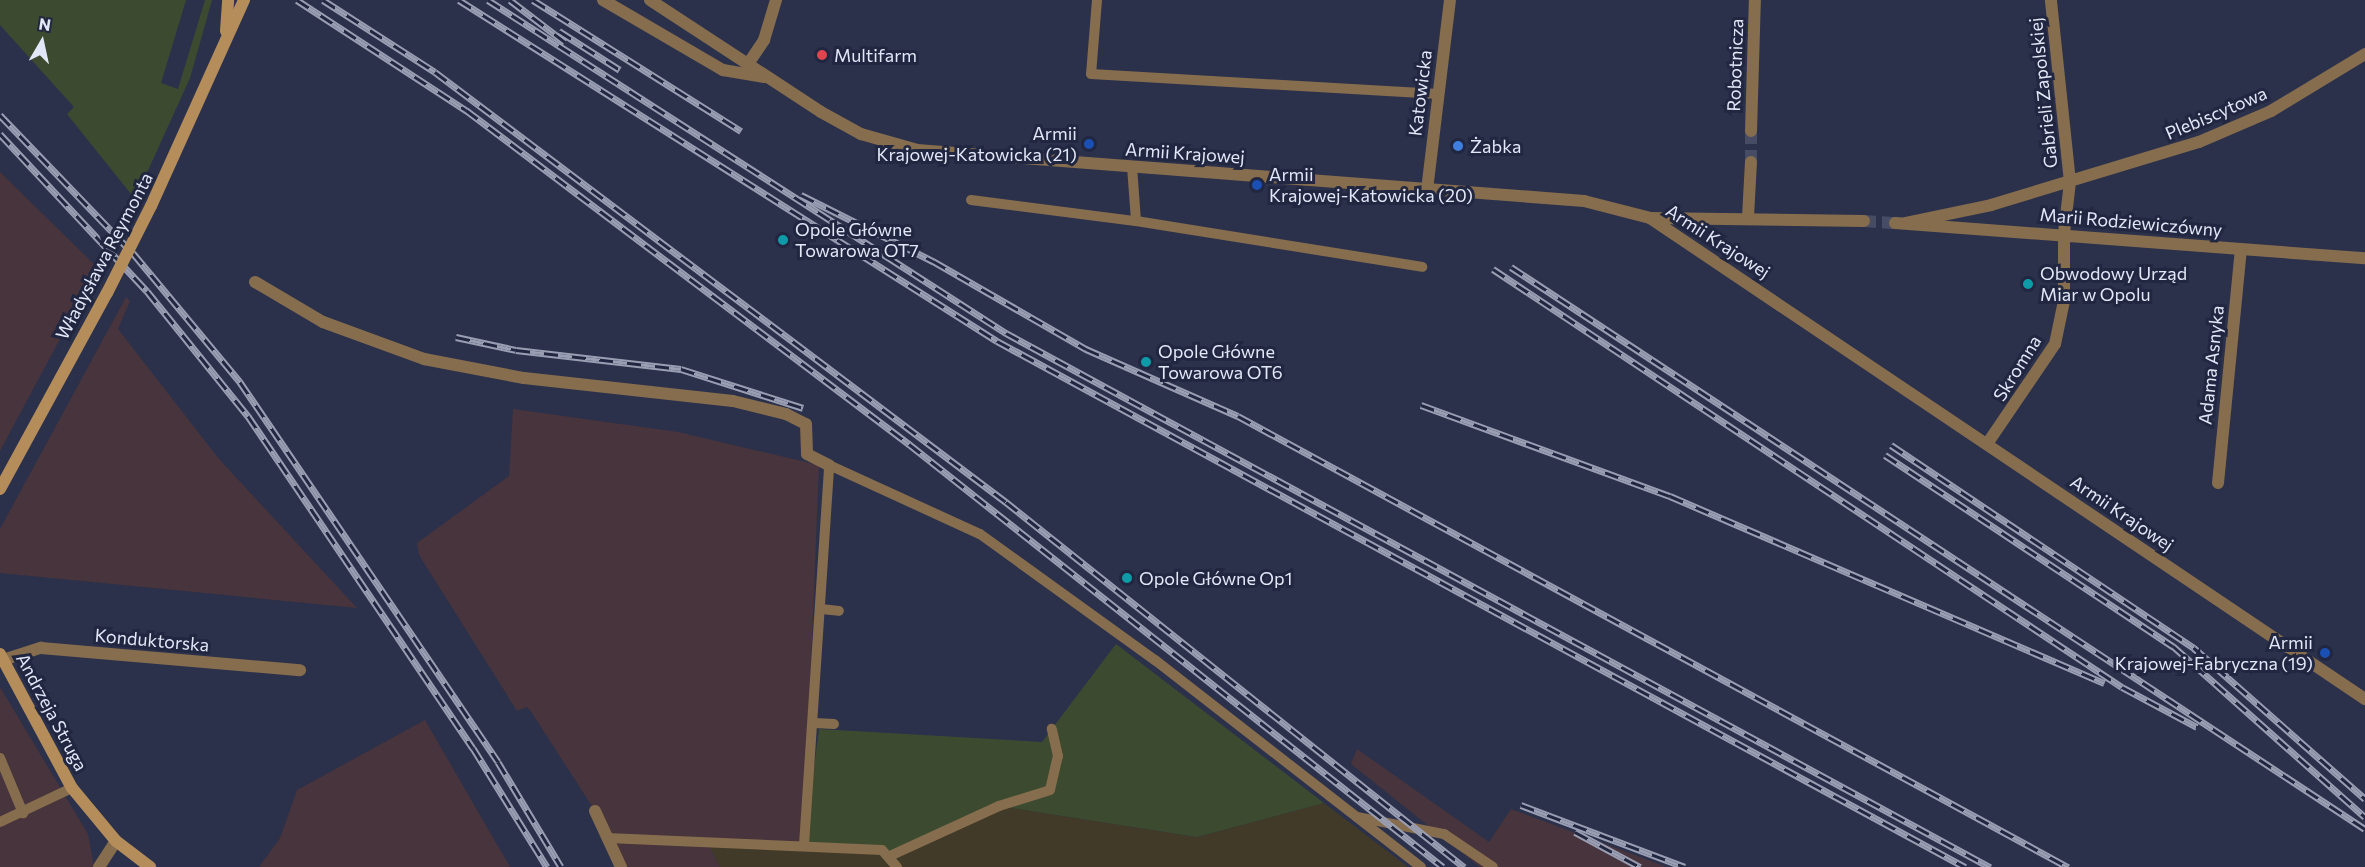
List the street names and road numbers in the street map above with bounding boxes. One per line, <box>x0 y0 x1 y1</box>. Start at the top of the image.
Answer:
street label: Gabrieli Zapolskiej <box>2024 17 2062 169</box>
street label: Robotnicza <box>1723 18 1747 112</box>
street label: Katowicka <box>1404 49 1436 137</box>
street label: Plebiscytowa <box>2162 82 2270 144</box>
street label: Armii Krajowej <box>1125 138 1245 168</box>
street label: Władysława Reymonta <box>51 169 157 343</box>
street label: Armii Krajowej <box>1662 199 1774 283</box>
street label: Marii Rodziewiczówny <box>2039 203 2223 241</box>
street label: Adama Asnyka <box>2194 304 2228 426</box>
street label: Skromna <box>1988 331 2046 405</box>
street label: Armii Krajowej <box>2066 471 2178 555</box>
street label: Konduktorska <box>94 624 210 656</box>
street label: Andrzeja Struga <box>12 649 92 775</box>

